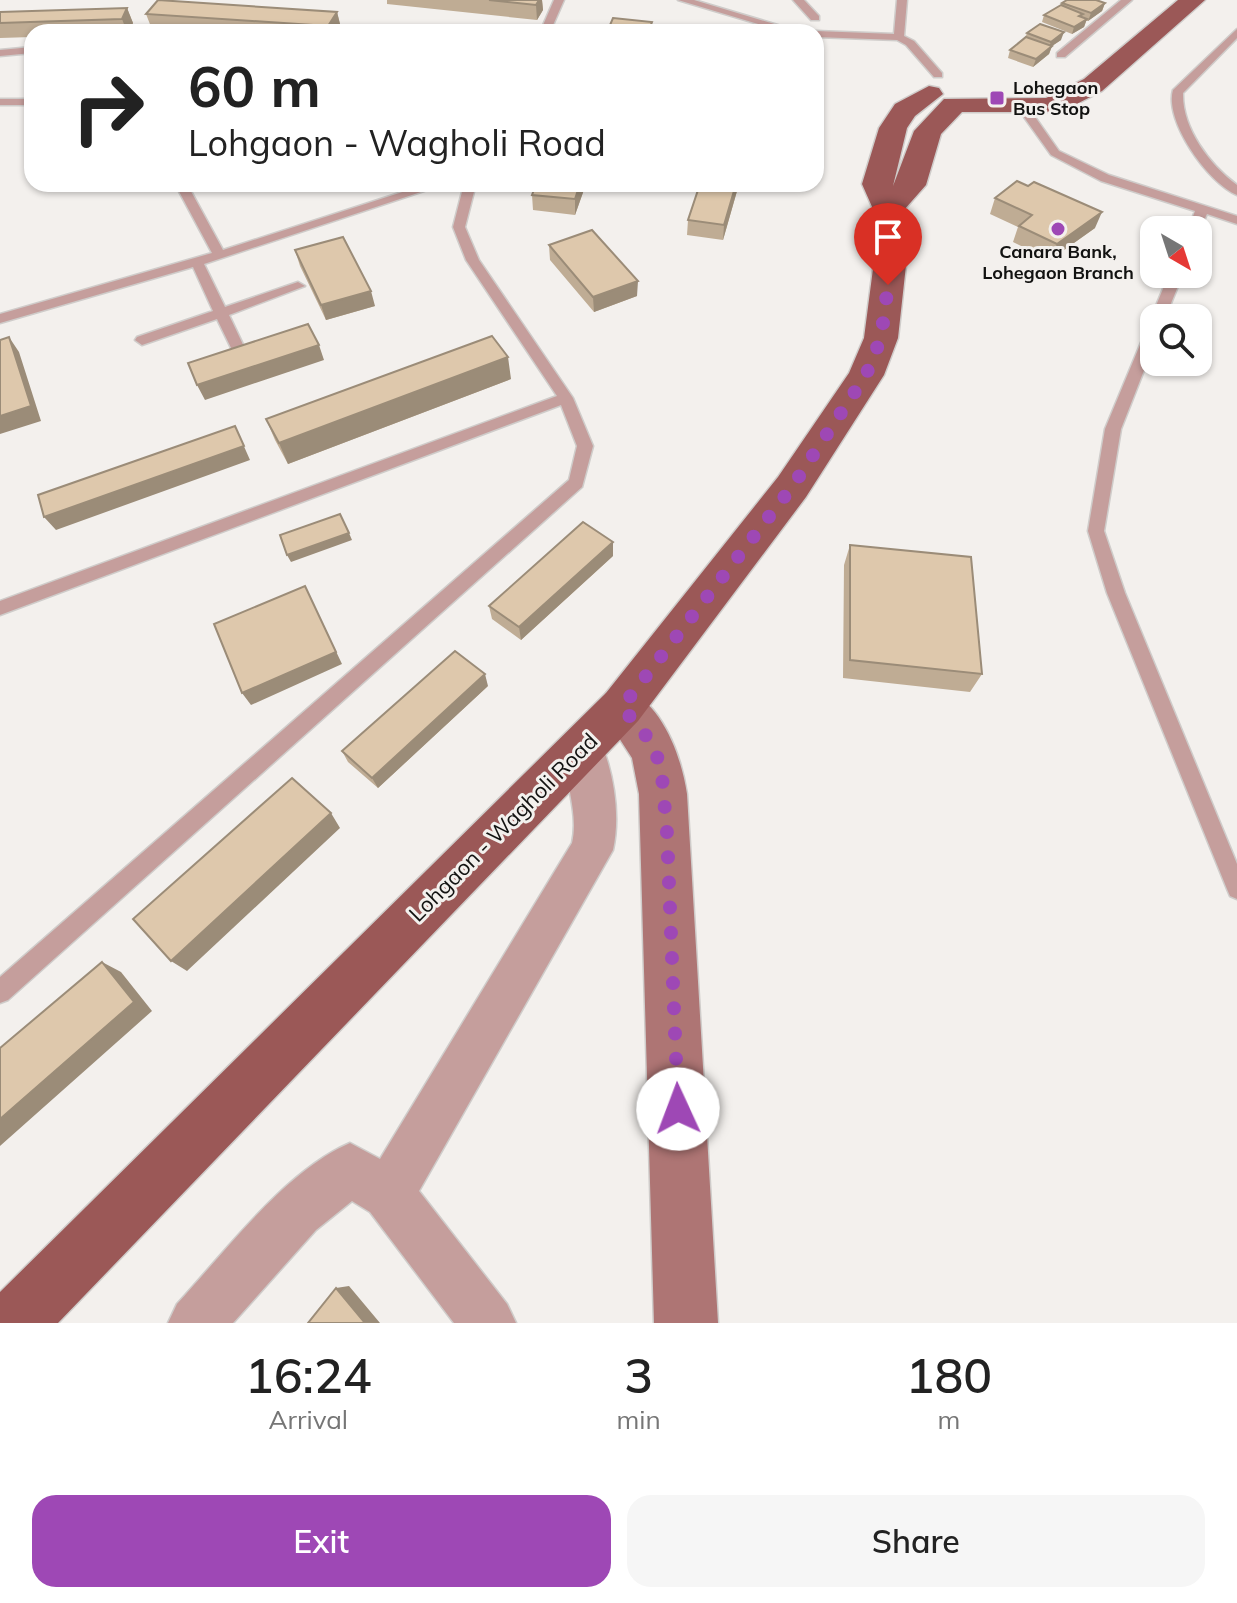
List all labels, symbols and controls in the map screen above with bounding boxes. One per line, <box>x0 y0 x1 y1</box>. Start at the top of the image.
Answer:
text: 60 m <box>188 51 321 121</box>
icon: right <box>56 56 160 160</box>
place label: Lohegaon Bus Stop <box>1013 76 1098 120</box>
marker: Lohegaon Bus Stop <box>988 89 1006 107</box>
text: Lohgaon - Wagholi Road <box>188 120 606 165</box>
pin <box>854 203 922 285</box>
icon: arrive <box>866 215 910 259</box>
north arrow <box>1140 216 1212 288</box>
map controls <box>1140 216 1212 376</box>
marker: Canara Bank, Lohegaon Branch <box>1049 220 1067 238</box>
place label: Canara Bank, Lohegaon Branch <box>982 240 1134 284</box>
button: search <box>1140 304 1212 376</box>
street label: Lohgaon - Wagholi Road <box>403 727 603 927</box>
position arrow <box>636 1067 720 1151</box>
text: 16:24 <box>245 1345 372 1405</box>
text: 3 <box>624 1345 653 1405</box>
text: 180 <box>906 1345 992 1405</box>
text: Arrival <box>268 1403 348 1436</box>
text: min <box>616 1403 661 1436</box>
text: m <box>937 1403 960 1436</box>
button: Exit <box>32 1495 611 1587</box>
button: Share <box>627 1495 1205 1587</box>

